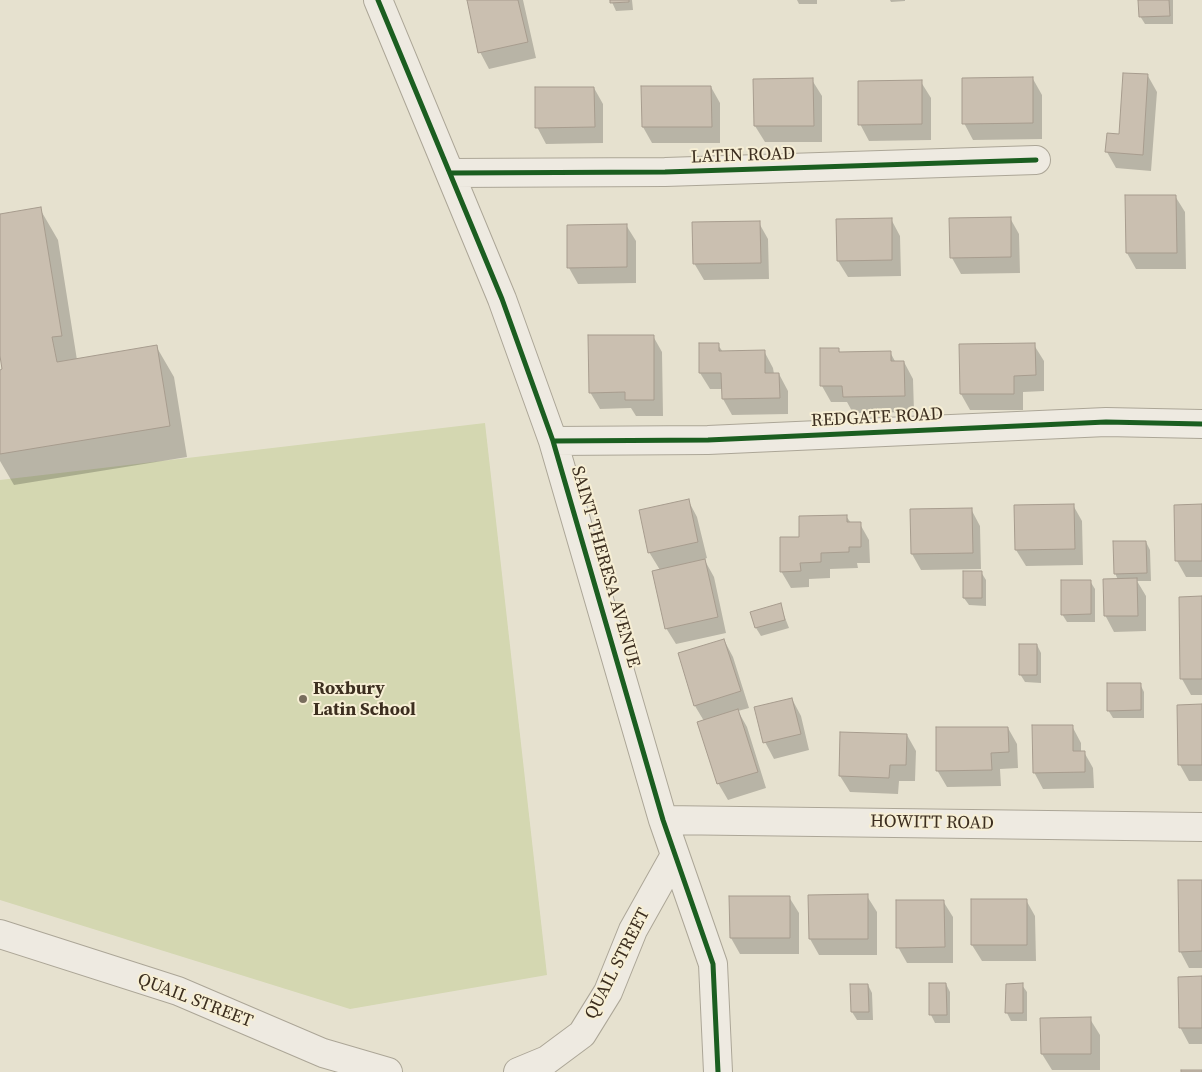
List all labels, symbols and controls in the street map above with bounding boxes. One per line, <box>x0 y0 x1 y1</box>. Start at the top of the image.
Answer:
street label: LATIN ROAD <box>690 143 796 169</box>
street label: REDGATE ROAD <box>810 404 944 432</box>
street label: SAINT THERESA AVENUE <box>566 464 644 670</box>
place label: Roxbury Latin School <box>313 678 416 721</box>
marker: Roxbury Latin School <box>297 693 309 705</box>
street label: HOWITT ROAD <box>870 811 994 835</box>
street label: QUAIL STREET <box>581 905 655 1023</box>
street label: QUAIL STREET <box>134 969 256 1033</box>

